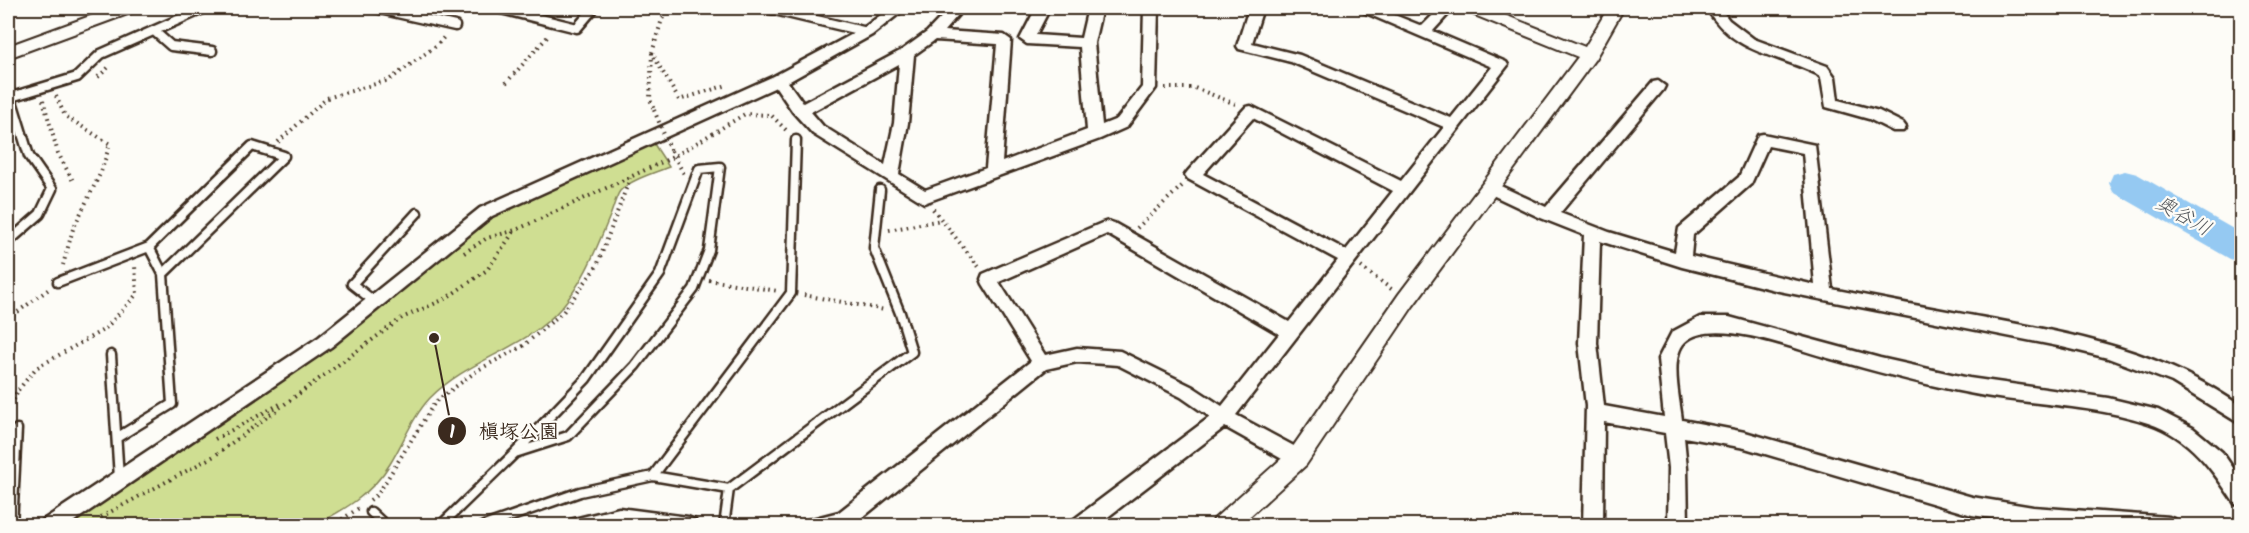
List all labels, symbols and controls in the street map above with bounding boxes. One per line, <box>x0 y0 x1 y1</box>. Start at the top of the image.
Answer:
water label: 奥谷川 <box>2149 188 2217 246</box>
callout: 槇塚公園 <box>437 412 571 450</box>
text: 槇塚公園 <box>479 417 559 449</box>
text: 1 <box>449 419 455 448</box>

